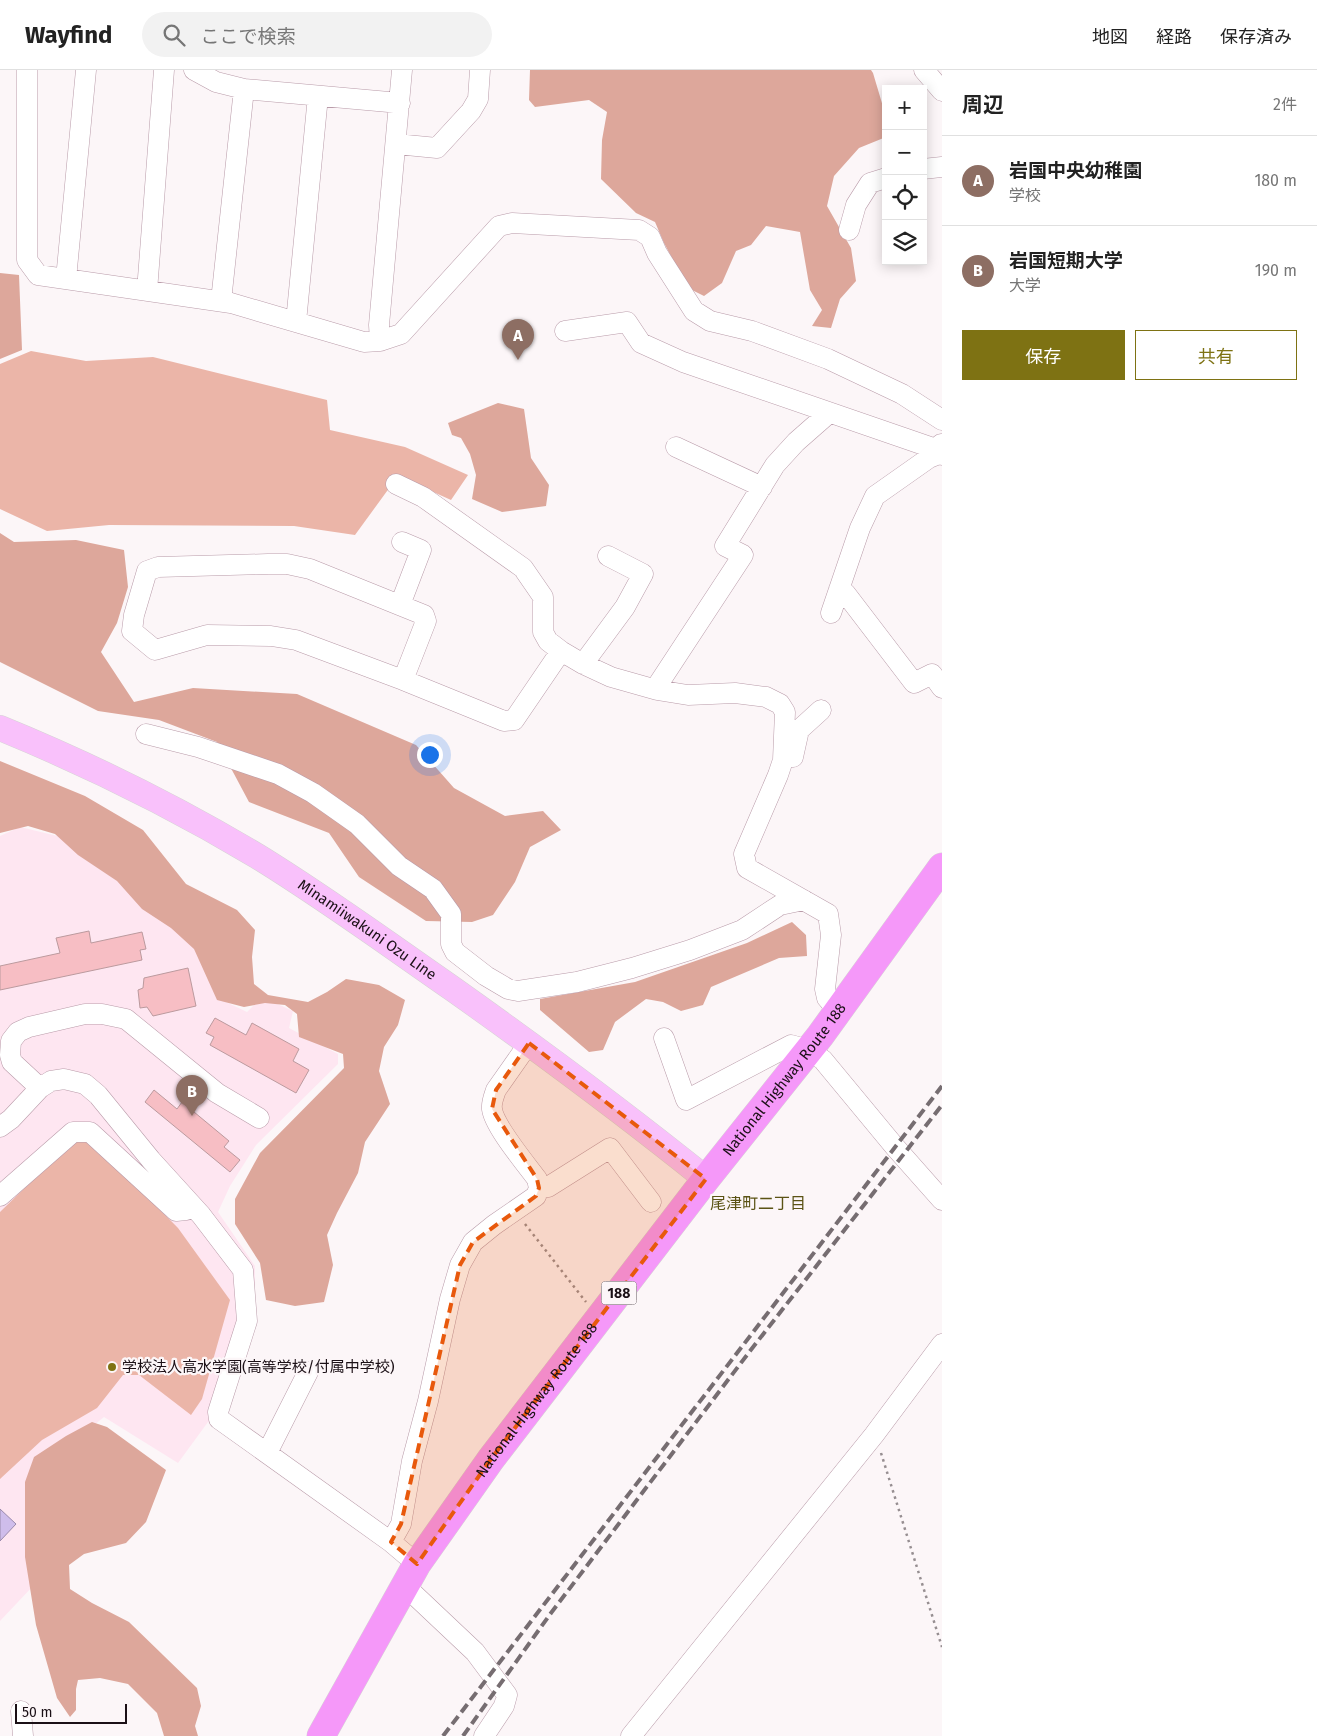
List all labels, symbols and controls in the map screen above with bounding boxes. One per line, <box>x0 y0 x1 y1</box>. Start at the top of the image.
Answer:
search box <box>142 12 492 57</box>
text: Wayfind <box>25 21 112 49</box>
icon: search <box>160 21 188 49</box>
text: ここで検索 <box>200 25 295 48</box>
text: 地図 <box>1092 26 1128 48</box>
text: 経路 <box>1156 26 1192 48</box>
text: 保存済み <box>1220 26 1292 48</box>
map controls <box>882 85 927 265</box>
button: + <box>882 85 927 130</box>
text: 周辺 <box>962 92 1004 118</box>
text: 2件 <box>1273 95 1297 114</box>
button: − <box>882 130 927 175</box>
text: 岩国中央幼稚園 <box>1009 159 1142 182</box>
text: A <box>973 171 983 190</box>
text: 180 m <box>1254 171 1297 190</box>
button: locate <box>882 175 927 220</box>
text: 学校 <box>1009 186 1041 205</box>
button: layers <box>882 220 927 265</box>
text: 岩国短期大学 <box>1009 249 1123 272</box>
text: B <box>973 261 983 280</box>
text: 190 m <box>1255 261 1297 280</box>
text: 大学 <box>1009 276 1041 295</box>
pin: A <box>502 319 534 360</box>
button: 保存 <box>962 330 1125 380</box>
button: 共有 <box>1135 330 1297 380</box>
your location <box>417 742 443 768</box>
street label: Minamiiwakuni Ozu Line <box>295 876 440 984</box>
street label: National Highway Route 188 <box>719 999 850 1160</box>
pin: B <box>176 1075 208 1116</box>
district label: 尾津町二丁目 <box>710 1194 806 1213</box>
road number: 188 <box>602 1282 636 1304</box>
street label: National Highway Route 188 <box>472 1319 601 1481</box>
place label: 学校法人高水学園(高等学校/付属中学校) <box>122 1358 395 1376</box>
marker: 学校法人高水学園(高等学校/付属中学校) <box>106 1361 118 1373</box>
scale bar <box>15 1701 128 1724</box>
text: 50 m <box>22 1704 53 1721</box>

